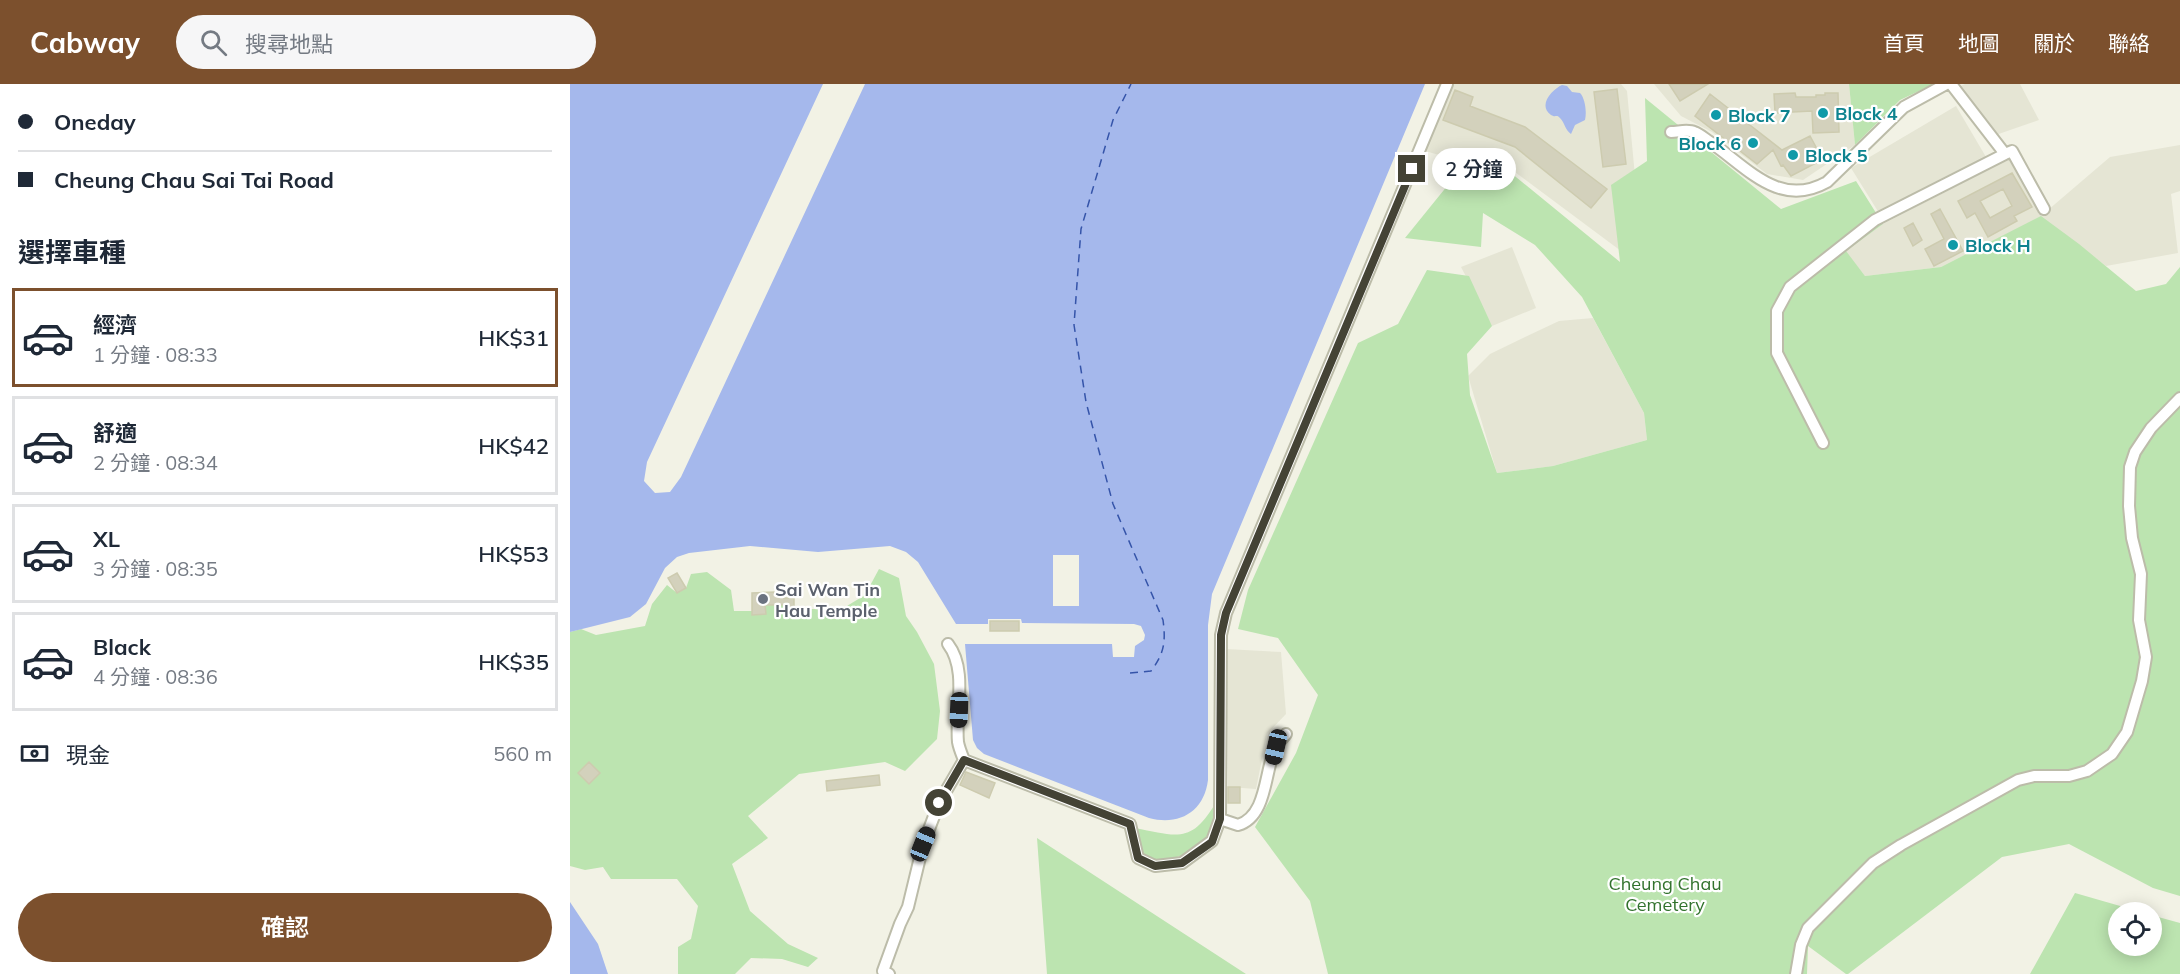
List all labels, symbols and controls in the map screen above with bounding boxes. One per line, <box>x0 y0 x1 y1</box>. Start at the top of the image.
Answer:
search box <box>176 15 596 69</box>
text: Cabway <box>30 25 140 60</box>
icon: search <box>197 26 230 59</box>
text: 搜尋地點 <box>245 30 333 58</box>
text: 首頁 <box>1883 30 1925 56</box>
text: 地圖 <box>1958 30 2000 56</box>
text: 關於 <box>2033 30 2075 56</box>
text: 聯絡 <box>2108 30 2150 56</box>
place label: Block 4 <box>1835 102 1898 125</box>
place label: Block 7 <box>1728 104 1791 127</box>
marker: Block 4 <box>1816 106 1830 120</box>
text: Oneday <box>54 108 136 136</box>
marker: Block 7 <box>1709 108 1723 122</box>
place label: Block 6 <box>1678 132 1741 155</box>
marker: Block 6 <box>1746 136 1760 150</box>
place label: Block 5 <box>1805 144 1868 167</box>
callout: 2 分鐘 <box>1433 148 1517 190</box>
marker: Block 5 <box>1786 148 1800 162</box>
route end <box>1398 155 1425 182</box>
text: 2 分鐘 <box>1445 156 1503 181</box>
text: Cheung Chau Sai Tai Road <box>54 166 334 194</box>
place label: Block H <box>1965 234 2031 257</box>
text: 選擇車種 <box>18 235 126 269</box>
marker: Block H <box>1946 238 1960 252</box>
icon: car <box>21 311 75 365</box>
text: 經濟 <box>93 311 137 339</box>
text: HK$31 <box>478 324 549 352</box>
text: 1 分鐘 · 08:33 <box>93 342 218 367</box>
icon: car <box>21 419 75 473</box>
text: 舒適 <box>93 419 137 447</box>
text: HK$42 <box>478 432 549 460</box>
text: 2 分鐘 · 08:34 <box>93 450 218 475</box>
text: XL <box>93 525 120 553</box>
icon: car <box>21 527 75 581</box>
text: HK$53 <box>478 540 549 568</box>
text: 3 分鐘 · 08:35 <box>93 556 218 581</box>
place label: Sai Wan Tin Hau Temple <box>775 578 880 622</box>
marker: Sai Wan Tin Hau Temple <box>756 592 770 606</box>
text: Black <box>93 633 151 661</box>
icon: car <box>21 635 75 689</box>
text: HK$35 <box>478 648 549 676</box>
text: 4 分鐘 · 08:36 <box>93 664 218 689</box>
car <box>949 692 969 728</box>
car <box>1263 727 1289 767</box>
icon: cash <box>18 737 51 770</box>
text: 現金 <box>66 741 110 769</box>
text: 560 m <box>493 741 552 766</box>
route start <box>925 789 952 816</box>
car <box>908 824 938 864</box>
park label: Cheung Chau Cemetery <box>1608 872 1722 916</box>
button: 確認 <box>18 893 552 962</box>
map controls <box>2108 902 2162 956</box>
button: locate <box>2108 902 2162 956</box>

